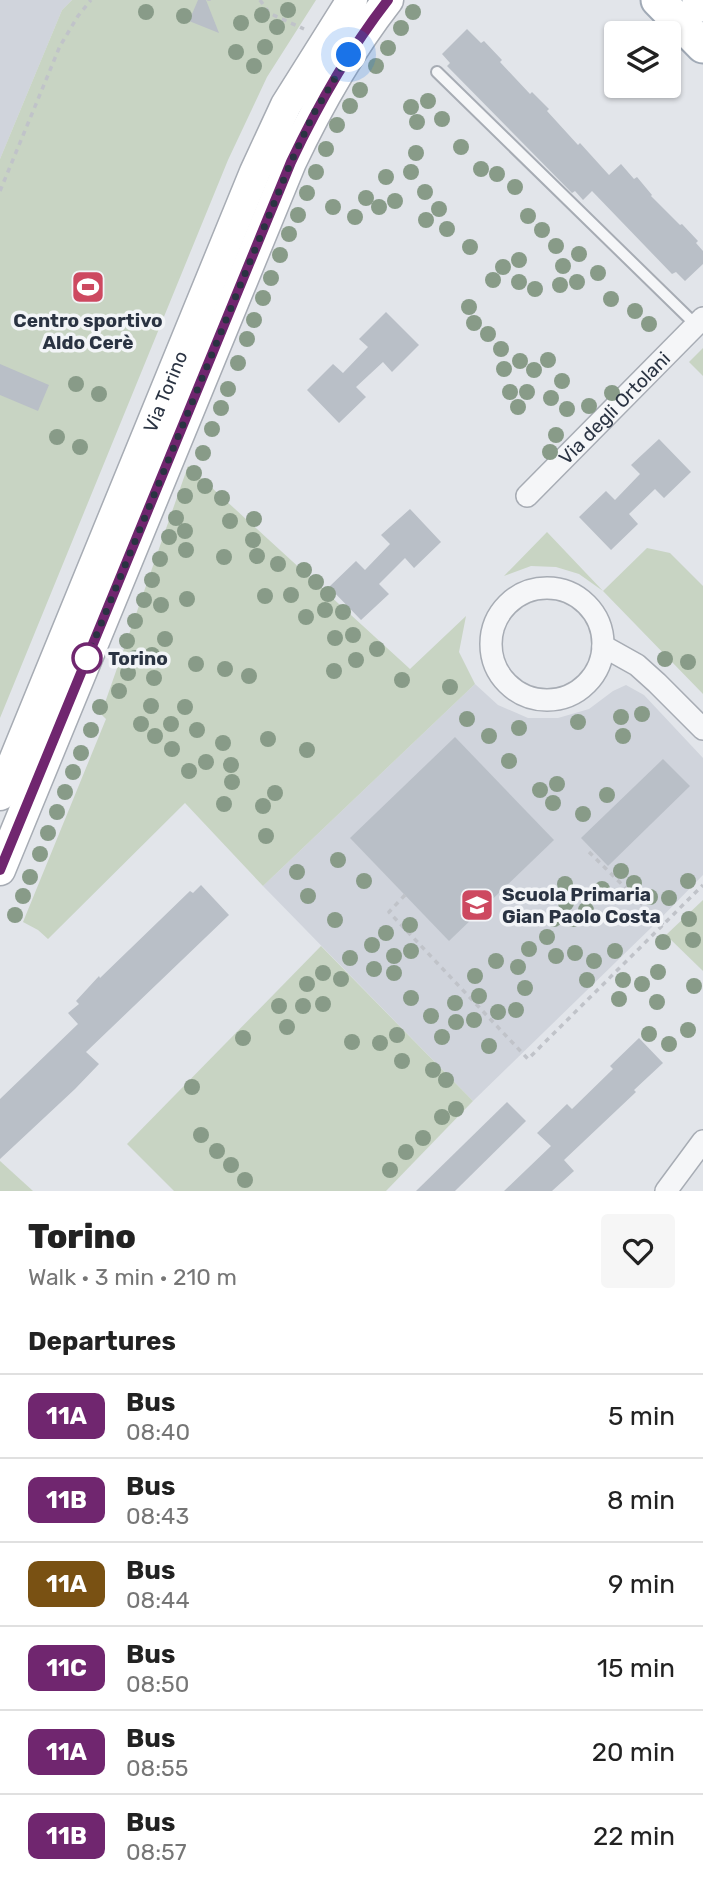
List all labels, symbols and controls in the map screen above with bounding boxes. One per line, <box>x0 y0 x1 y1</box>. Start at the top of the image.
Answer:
map controls <box>604 21 681 98</box>
button: layers <box>604 21 681 98</box>
your location <box>331 37 366 72</box>
sports icon: Centro sportivo Aldo Cerè <box>69 268 107 306</box>
place label: Centro sportivo Aldo Cerè <box>13 309 163 354</box>
street label: Via degli Ortolani <box>554 347 675 469</box>
street label: Via Torino <box>139 348 193 436</box>
marker: Torino <box>72 643 102 673</box>
place label: Torino <box>108 647 168 670</box>
place label: Scuola Primaria Gian Paolo Costa <box>502 883 661 928</box>
school or university icon: Scuola Primaria Gian Paolo Costa <box>458 886 496 924</box>
button: heart <box>601 1214 675 1288</box>
text: Torino <box>28 1217 136 1256</box>
text: Walk · 3 min · 210 m <box>28 1263 237 1291</box>
text: Departures <box>28 1326 176 1357</box>
text: Bus <box>126 1387 175 1418</box>
text: 5 min <box>608 1401 675 1432</box>
text: 11A <box>46 1402 87 1430</box>
text: 08:40 <box>126 1418 190 1446</box>
text: Bus <box>126 1471 175 1502</box>
text: 8 min <box>607 1485 675 1516</box>
text: 11B <box>46 1486 87 1514</box>
text: 08:43 <box>126 1502 189 1530</box>
text: Bus <box>126 1555 175 1586</box>
text: 9 min <box>608 1569 675 1600</box>
text: 11A <box>46 1570 87 1598</box>
text: 08:44 <box>126 1586 190 1614</box>
text: Bus <box>126 1639 175 1670</box>
text: 15 min <box>597 1653 675 1684</box>
text: 11C <box>46 1654 87 1682</box>
text: 08:50 <box>126 1670 189 1698</box>
text: Bus <box>126 1723 175 1754</box>
text: 20 min <box>592 1737 675 1768</box>
text: 11A <box>46 1738 87 1766</box>
text: 08:55 <box>126 1754 188 1782</box>
text: Bus <box>126 1807 175 1838</box>
text: 22 min <box>593 1821 675 1852</box>
text: 11B <box>46 1822 87 1850</box>
text: 08:57 <box>126 1838 187 1866</box>

